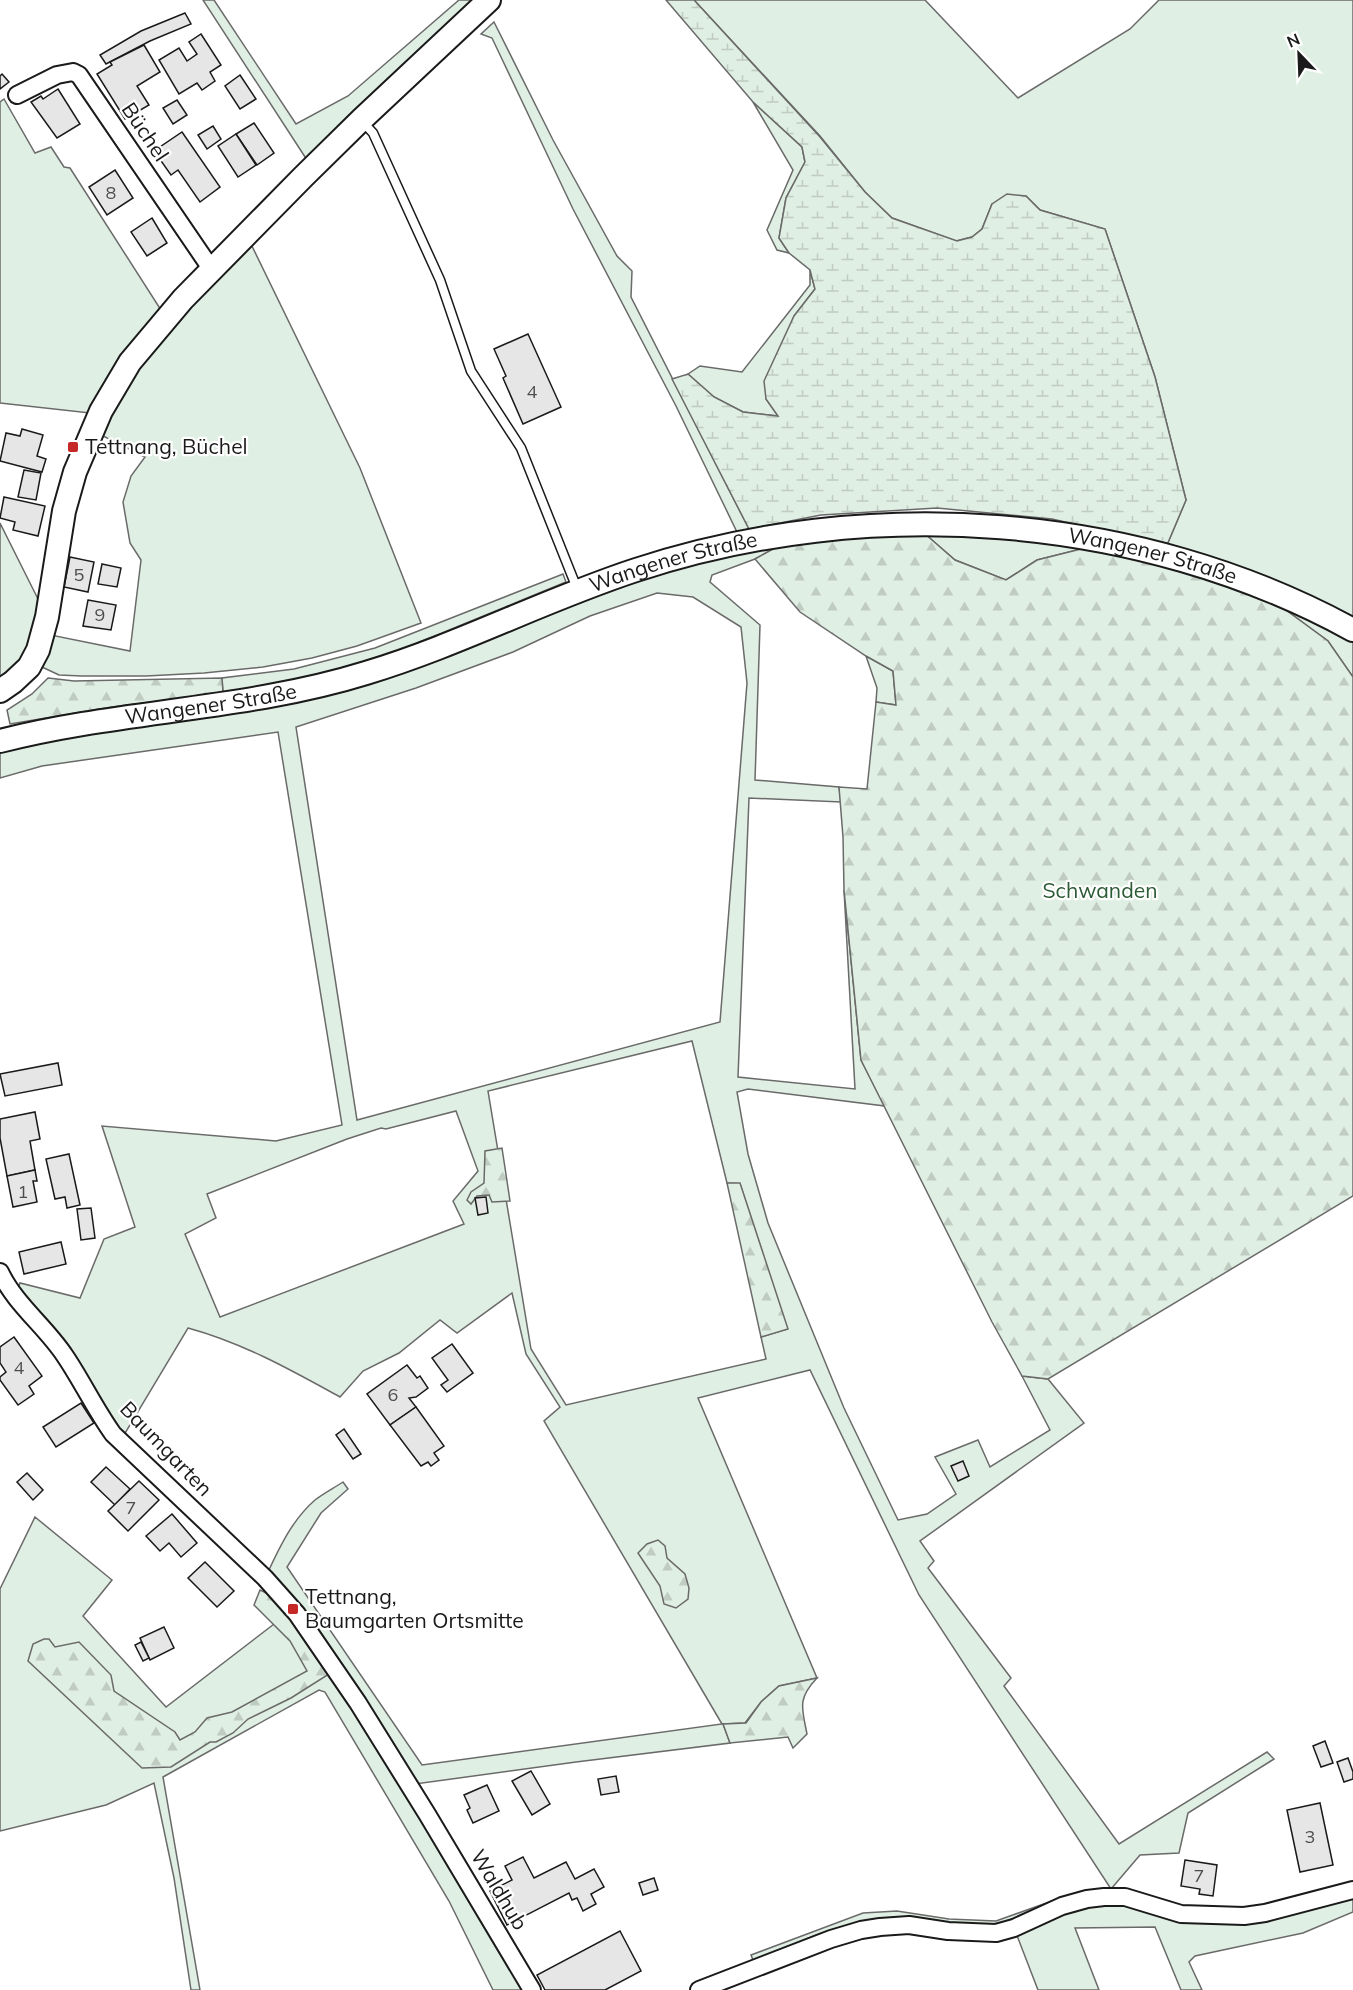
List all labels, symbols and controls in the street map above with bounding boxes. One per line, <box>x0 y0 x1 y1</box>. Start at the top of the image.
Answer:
north arrow <box>1269 24 1329 84</box>
text: N <box>1284 29 1303 52</box>
street label: Büchel <box>117 97 175 166</box>
house number: 8 <box>106 181 116 204</box>
house number: 4 <box>527 380 538 403</box>
place label: Tettnang, Büchel <box>85 433 248 459</box>
marker: Tettnang, Büchel <box>66 440 80 454</box>
street label: Wangener Straße <box>1066 521 1241 589</box>
street label: Wangener Straße <box>586 526 759 597</box>
house number: 5 <box>74 563 85 586</box>
house number: 9 <box>95 603 105 626</box>
street label: Wangener Straße <box>123 677 299 729</box>
park label: Schwanden <box>1043 877 1157 903</box>
house number: 1 <box>18 1180 28 1203</box>
house number: 4 <box>14 1356 25 1379</box>
house number: 6 <box>388 1383 398 1406</box>
street label: Baumgarten <box>115 1395 218 1501</box>
house number: 7 <box>126 1496 136 1519</box>
place label: Tettnang, Baumgarten Ortsmitte <box>305 1583 524 1633</box>
marker: Tettnang, Baumgarten Ortsmitte <box>286 1602 300 1616</box>
house number: 3 <box>1305 1825 1315 1848</box>
street label: Waldhub <box>466 1844 534 1934</box>
house number: 7 <box>1194 1864 1204 1887</box>

